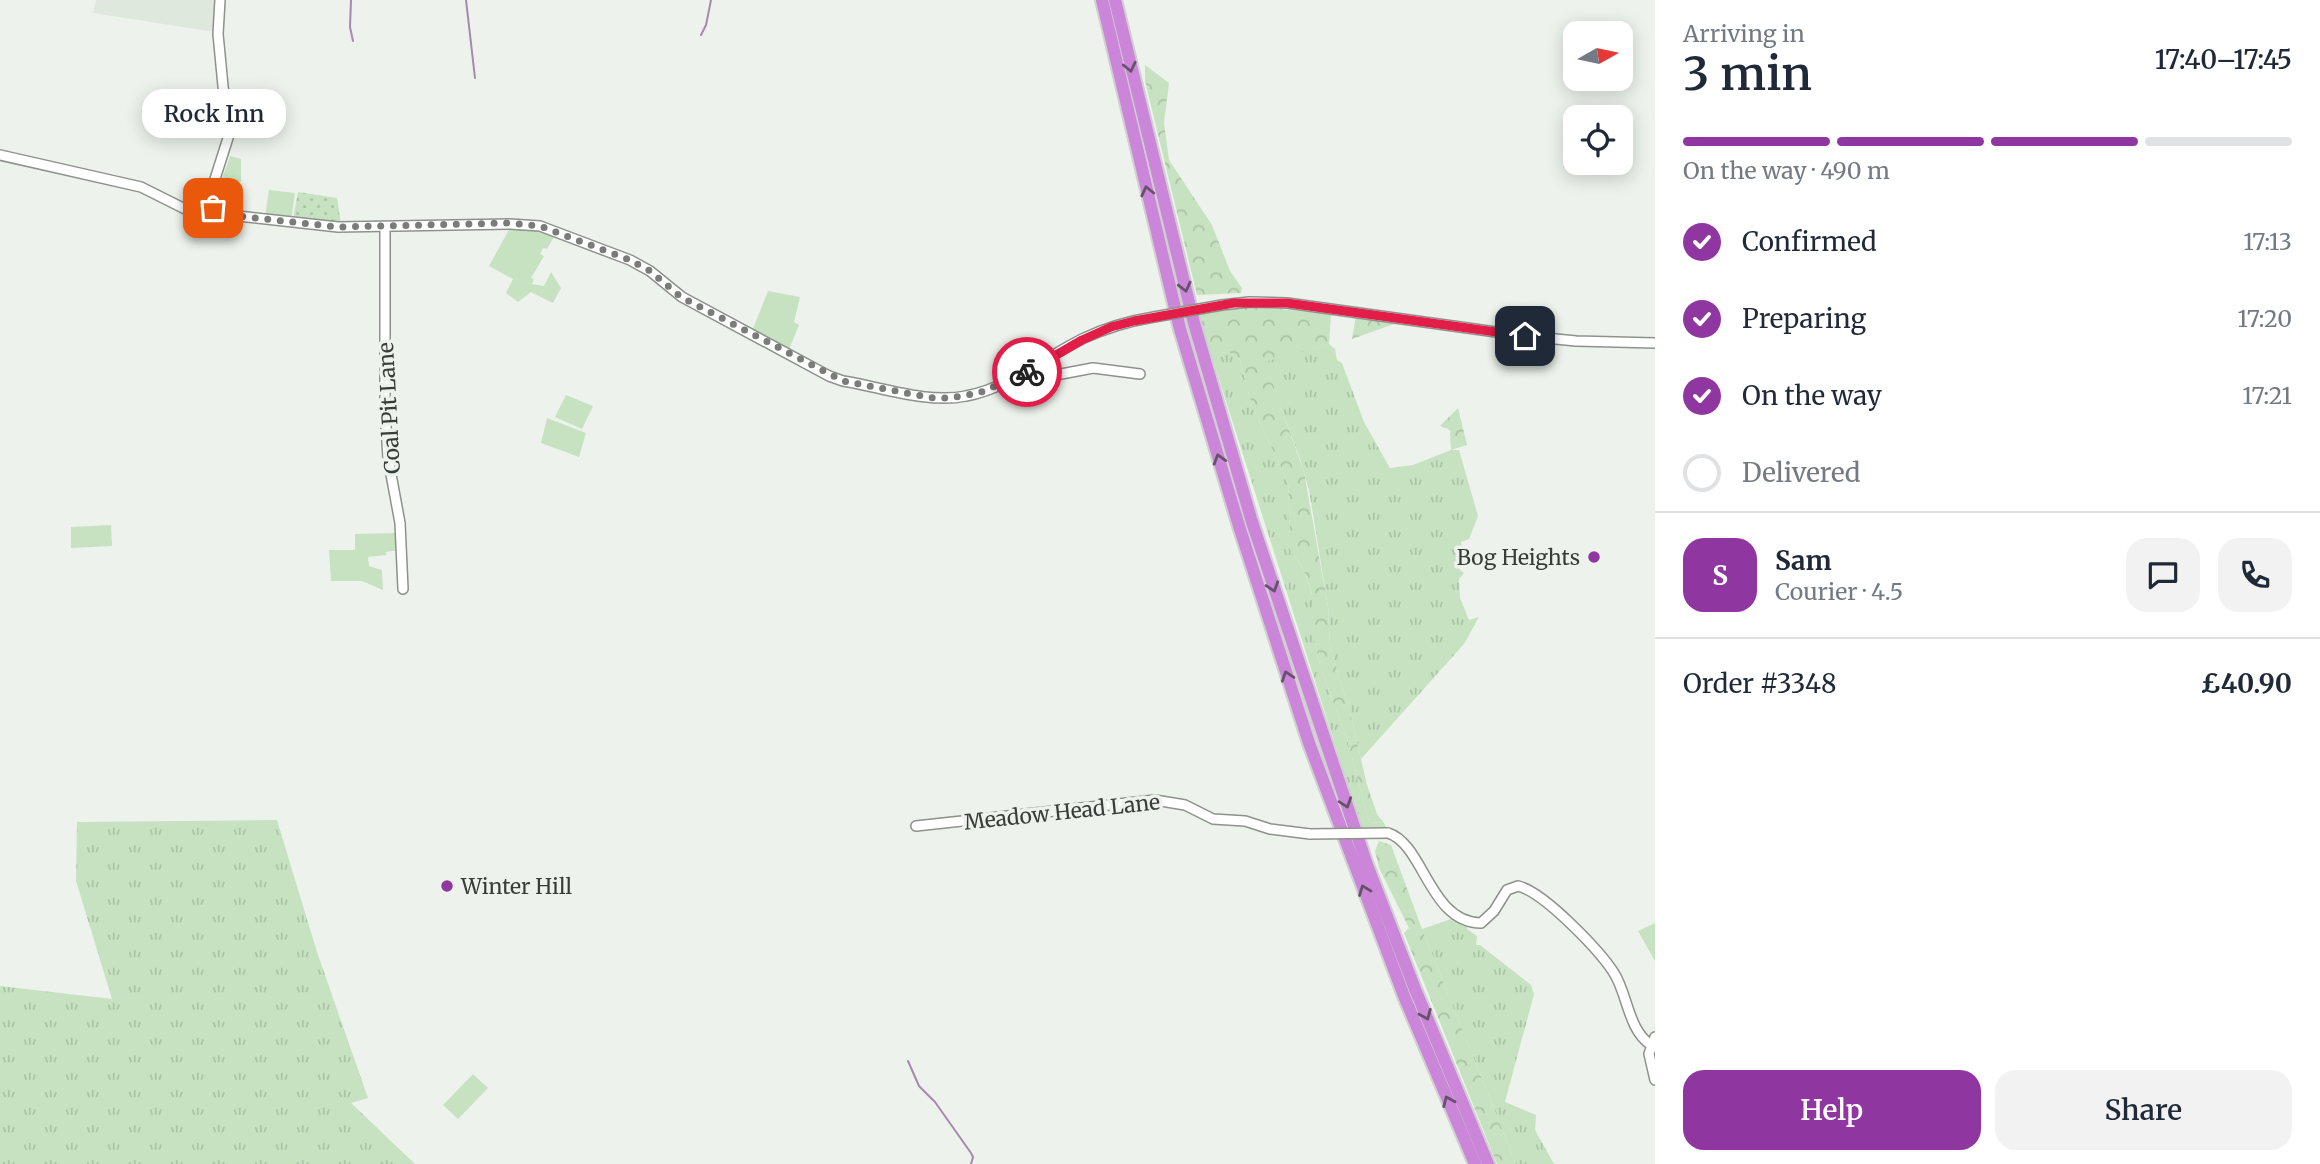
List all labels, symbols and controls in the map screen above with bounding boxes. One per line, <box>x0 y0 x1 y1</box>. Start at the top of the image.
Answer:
text: Arriving in <box>1683 19 1805 48</box>
north arrow <box>1563 21 1633 91</box>
map controls <box>1563 21 1633 175</box>
text: 17:40–17:45 <box>2155 43 2292 76</box>
text: 3 min <box>1683 45 1812 103</box>
one-way arrow <box>1122 61 1137 73</box>
callout: Rock Inn <box>141 89 285 138</box>
text: Rock Inn <box>164 99 264 128</box>
button: locate <box>1563 105 1633 175</box>
text: On the way · 490 m <box>1683 156 1890 185</box>
pin <box>183 178 243 238</box>
one-way arrow <box>1141 185 1156 197</box>
icon: bag <box>194 189 232 227</box>
icon: check <box>1683 223 1721 261</box>
text: Confirmed <box>1742 225 1877 258</box>
text: 17:13 <box>2243 227 2292 256</box>
one-way arrow <box>1177 281 1191 293</box>
icon: check <box>1683 300 1721 338</box>
text: Preparing <box>1742 302 1866 335</box>
text: 17:20 <box>2238 304 2292 333</box>
pin <box>1495 306 1555 366</box>
icon: home <box>1506 317 1544 355</box>
courier <box>992 337 1062 407</box>
street label: Coal Pit Lane <box>372 341 406 475</box>
icon: bike <box>1008 353 1046 391</box>
icon: check <box>1683 377 1721 415</box>
text: On the way <box>1742 379 1882 412</box>
text: 17:21 <box>2242 381 2292 410</box>
one-way arrow <box>1212 453 1227 465</box>
text: Delivered <box>1742 456 1861 489</box>
button: chat <box>2126 538 2200 612</box>
button: phone <box>2218 538 2292 612</box>
place label: Bog Heights <box>1457 544 1580 571</box>
text: Sam <box>1775 544 1832 577</box>
marker: Bog Heights <box>1586 549 1602 565</box>
text: S <box>1712 559 1728 592</box>
text: Courier · 4.5 <box>1775 577 1903 606</box>
one-way arrow <box>1265 580 1280 592</box>
text: Order #3348 <box>1683 667 1836 700</box>
text: £40.90 <box>2201 667 2292 700</box>
one-way arrow <box>1281 670 1295 682</box>
street label: Meadow Head Lane <box>963 788 1161 836</box>
one-way arrow <box>1338 796 1352 808</box>
place label: Winter Hill <box>460 873 572 900</box>
marker: Winter Hill <box>439 878 455 894</box>
one-way arrow <box>1358 884 1372 896</box>
one-way arrow <box>1418 1008 1432 1021</box>
button: Help <box>1683 1070 1981 1150</box>
button: Share <box>1995 1070 2292 1150</box>
one-way arrow <box>1442 1096 1456 1108</box>

